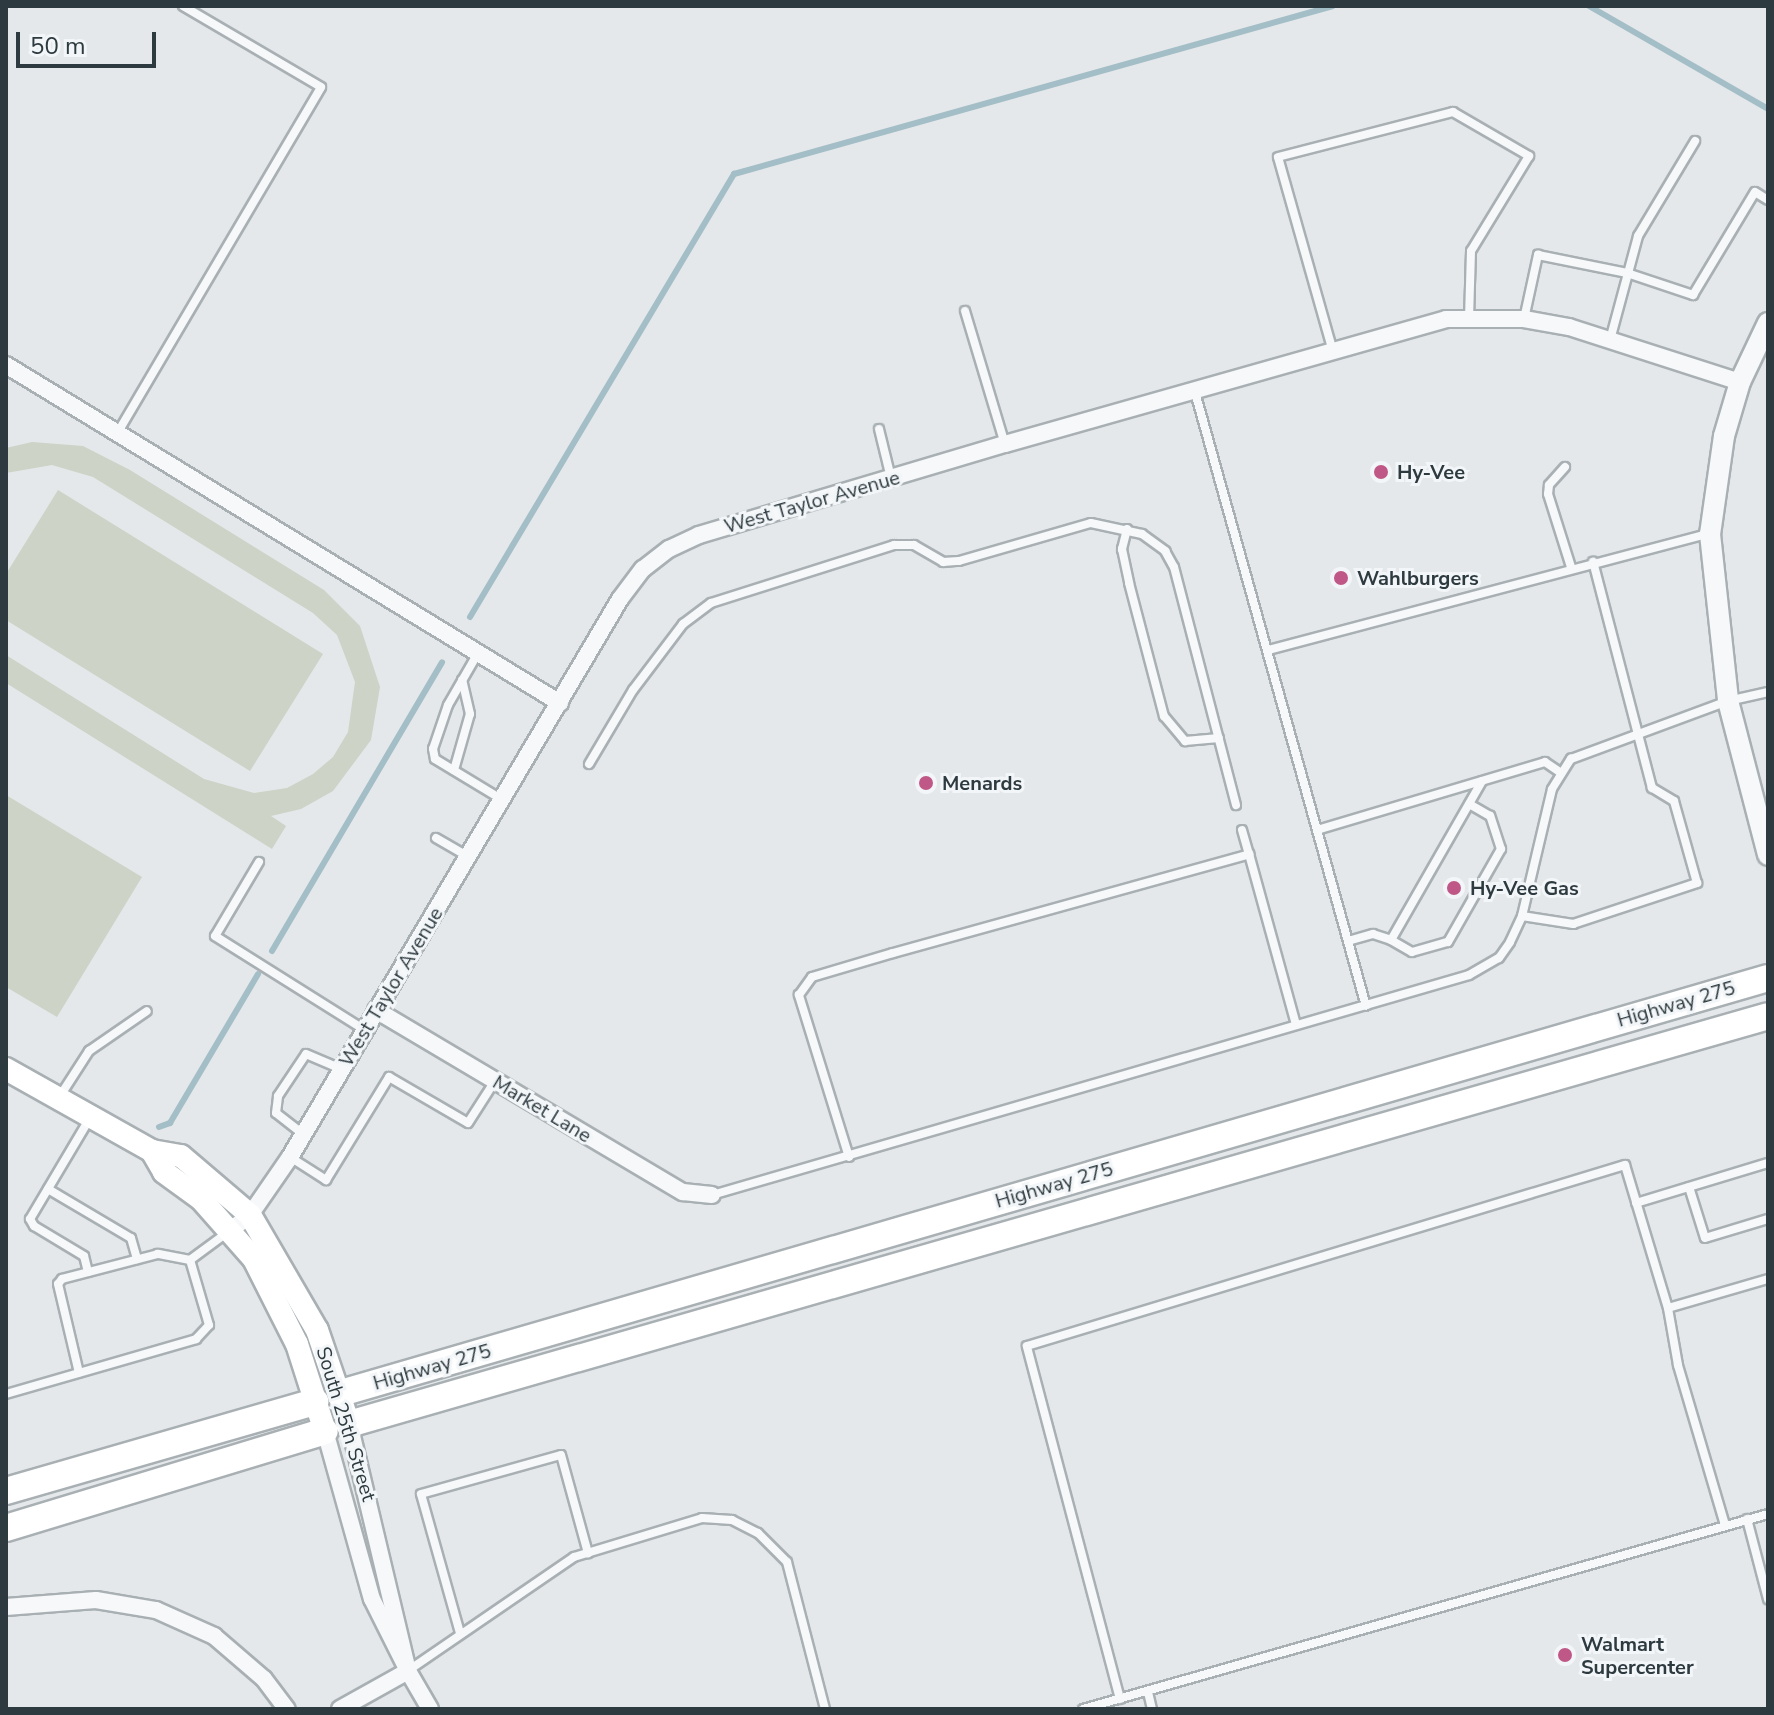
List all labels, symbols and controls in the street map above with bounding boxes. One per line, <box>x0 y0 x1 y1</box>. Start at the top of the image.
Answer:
scale bar <box>20 16 160 66</box>
text: 50 m <box>30 30 86 62</box>
place label: Hy-Vee <box>1397 460 1465 484</box>
marker: Hy-Vee <box>1372 463 1390 481</box>
street label: West Taylor Avenue <box>721 465 903 539</box>
place label: Wahlburgers <box>1357 566 1479 590</box>
marker: Wahlburgers <box>1332 569 1350 587</box>
place label: Menards <box>942 771 1022 795</box>
marker: Menards <box>917 774 935 792</box>
place label: Hy-Vee Gas <box>1470 876 1579 900</box>
marker: Hy-Vee Gas <box>1445 879 1463 897</box>
street label: West Taylor Avenue <box>334 903 448 1071</box>
street label: Highway 275 <box>1614 976 1738 1032</box>
street label: Market Lane <box>488 1070 596 1148</box>
street label: Highway 275 <box>992 1157 1116 1213</box>
street label: Highway 275 <box>370 1339 494 1395</box>
street label: South 25th Street <box>311 1344 381 1504</box>
place label: Walmart Supercenter <box>1581 1632 1694 1679</box>
marker: Walmart Supercenter <box>1556 1646 1574 1664</box>

